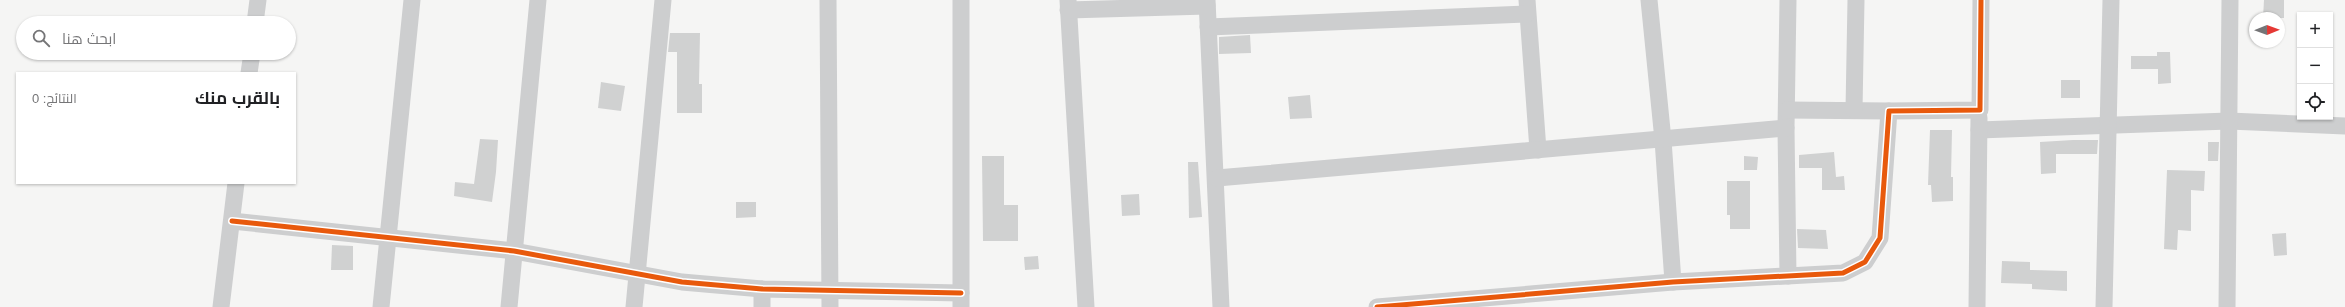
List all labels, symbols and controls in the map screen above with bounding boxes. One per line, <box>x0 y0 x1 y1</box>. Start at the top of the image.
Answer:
north arrow <box>2249 12 2285 48</box>
map controls <box>2297 12 2333 120</box>
button: + <box>2297 12 2333 48</box>
search box <box>16 16 296 60</box>
icon: search <box>30 27 52 49</box>
text: ابحث هنا <box>62 30 116 47</box>
button: − <box>2297 48 2333 84</box>
button: locate <box>2297 84 2333 120</box>
text: بالقرب منك <box>195 89 280 108</box>
text: النتائج: 0 <box>32 91 77 106</box>

